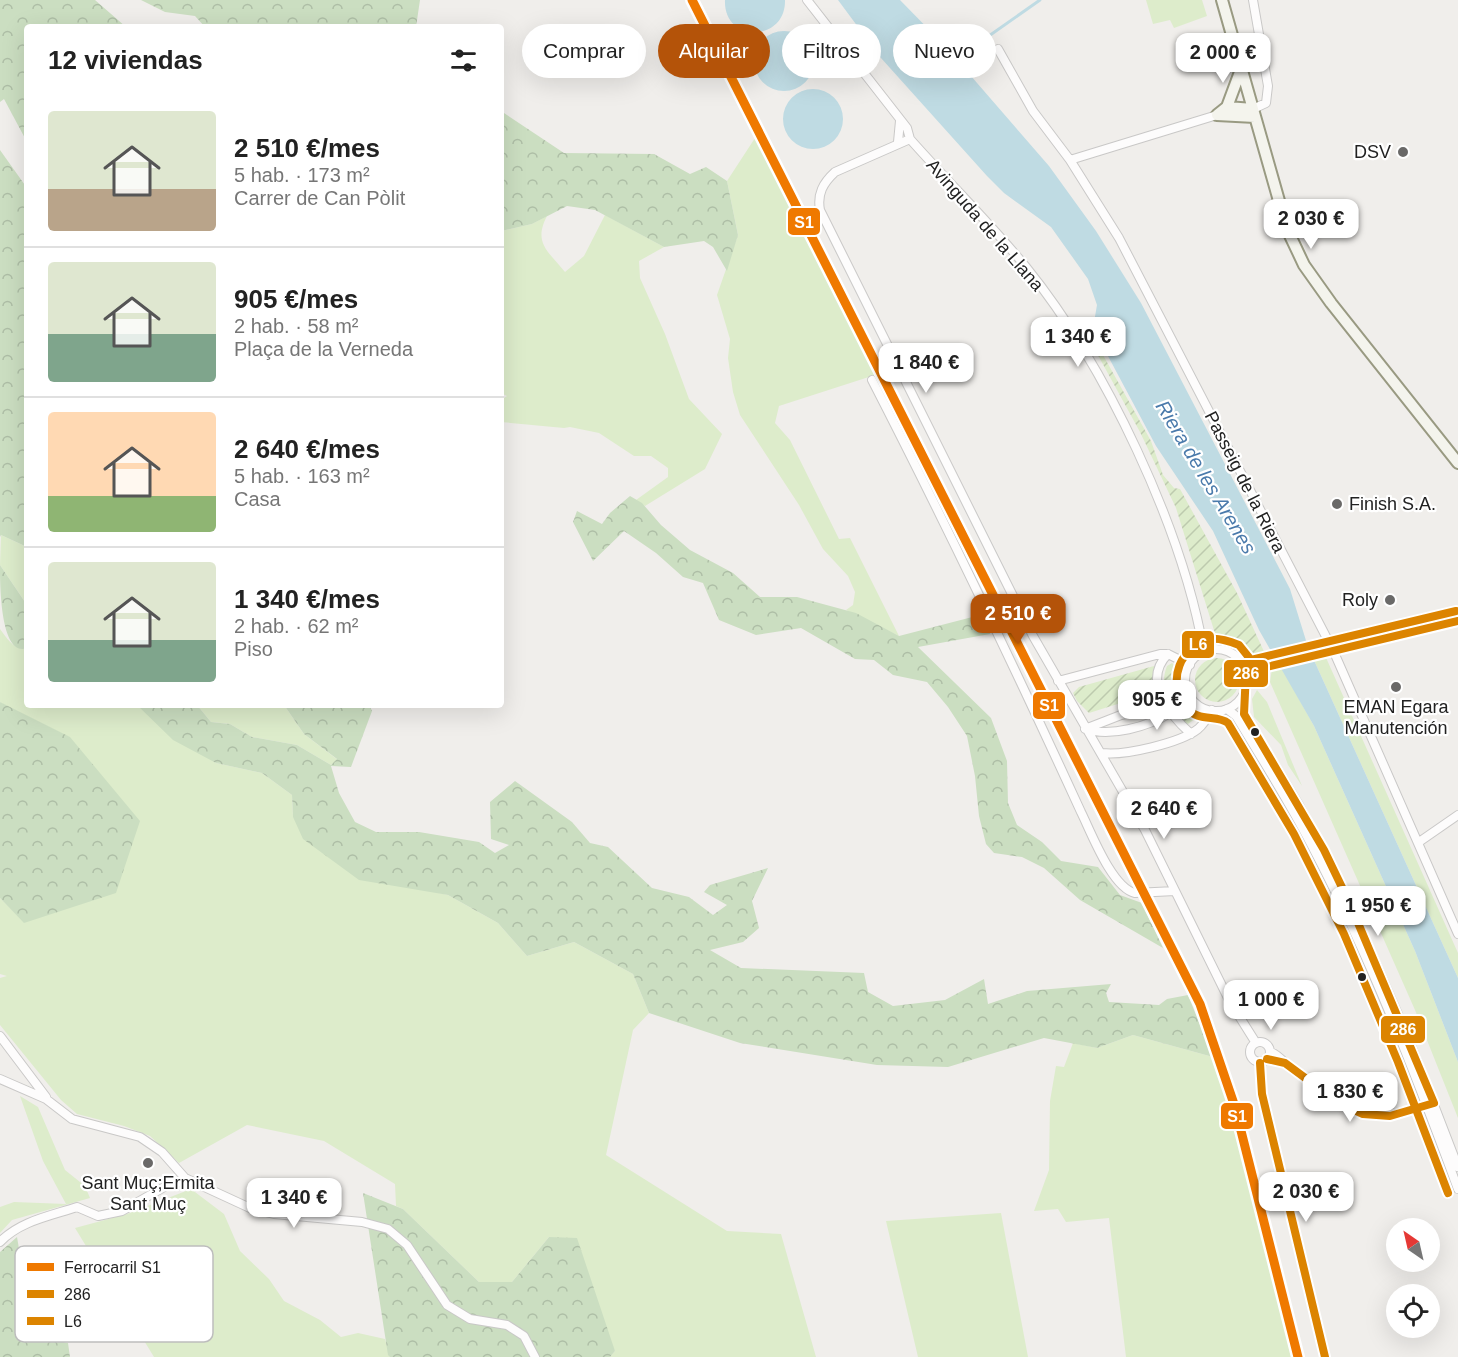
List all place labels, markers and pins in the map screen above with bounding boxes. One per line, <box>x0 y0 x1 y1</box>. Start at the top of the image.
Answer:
pin: 2 000 € <box>1168 33 1278 84</box>
place label: DSV <box>1354 142 1391 162</box>
marker: DSV <box>1396 145 1410 159</box>
pin: 2 030 € <box>1256 199 1366 250</box>
pin: 1 340 € <box>1023 317 1133 368</box>
pin: 1 840 € <box>871 343 981 394</box>
place label: Finish S.A. <box>1349 494 1436 514</box>
marker: Finish S.A. <box>1330 497 1344 511</box>
place label: Roly <box>1342 590 1378 610</box>
marker: Roly <box>1383 593 1397 607</box>
pin: 2 510 € <box>963 594 1073 645</box>
pin: 905 € <box>1115 680 1199 731</box>
marker: EMAN Egara Manutención <box>1389 680 1403 694</box>
place label: EMAN Egara Manutención <box>1343 697 1450 738</box>
unlabelled marker <box>1249 726 1261 738</box>
pin: 2 640 € <box>1109 789 1219 840</box>
pin: 1 950 € <box>1323 886 1433 937</box>
unlabelled marker <box>1356 971 1368 983</box>
pin: 1 000 € <box>1216 980 1326 1031</box>
pin: 1 830 € <box>1295 1072 1405 1123</box>
marker: Sant Muç;Ermita Sant Muç <box>141 1156 155 1170</box>
pin: 2 030 € <box>1251 1172 1361 1223</box>
place label: Sant Muç;Ermita Sant Muç <box>81 1173 216 1214</box>
pin: 1 340 € <box>239 1178 349 1229</box>

